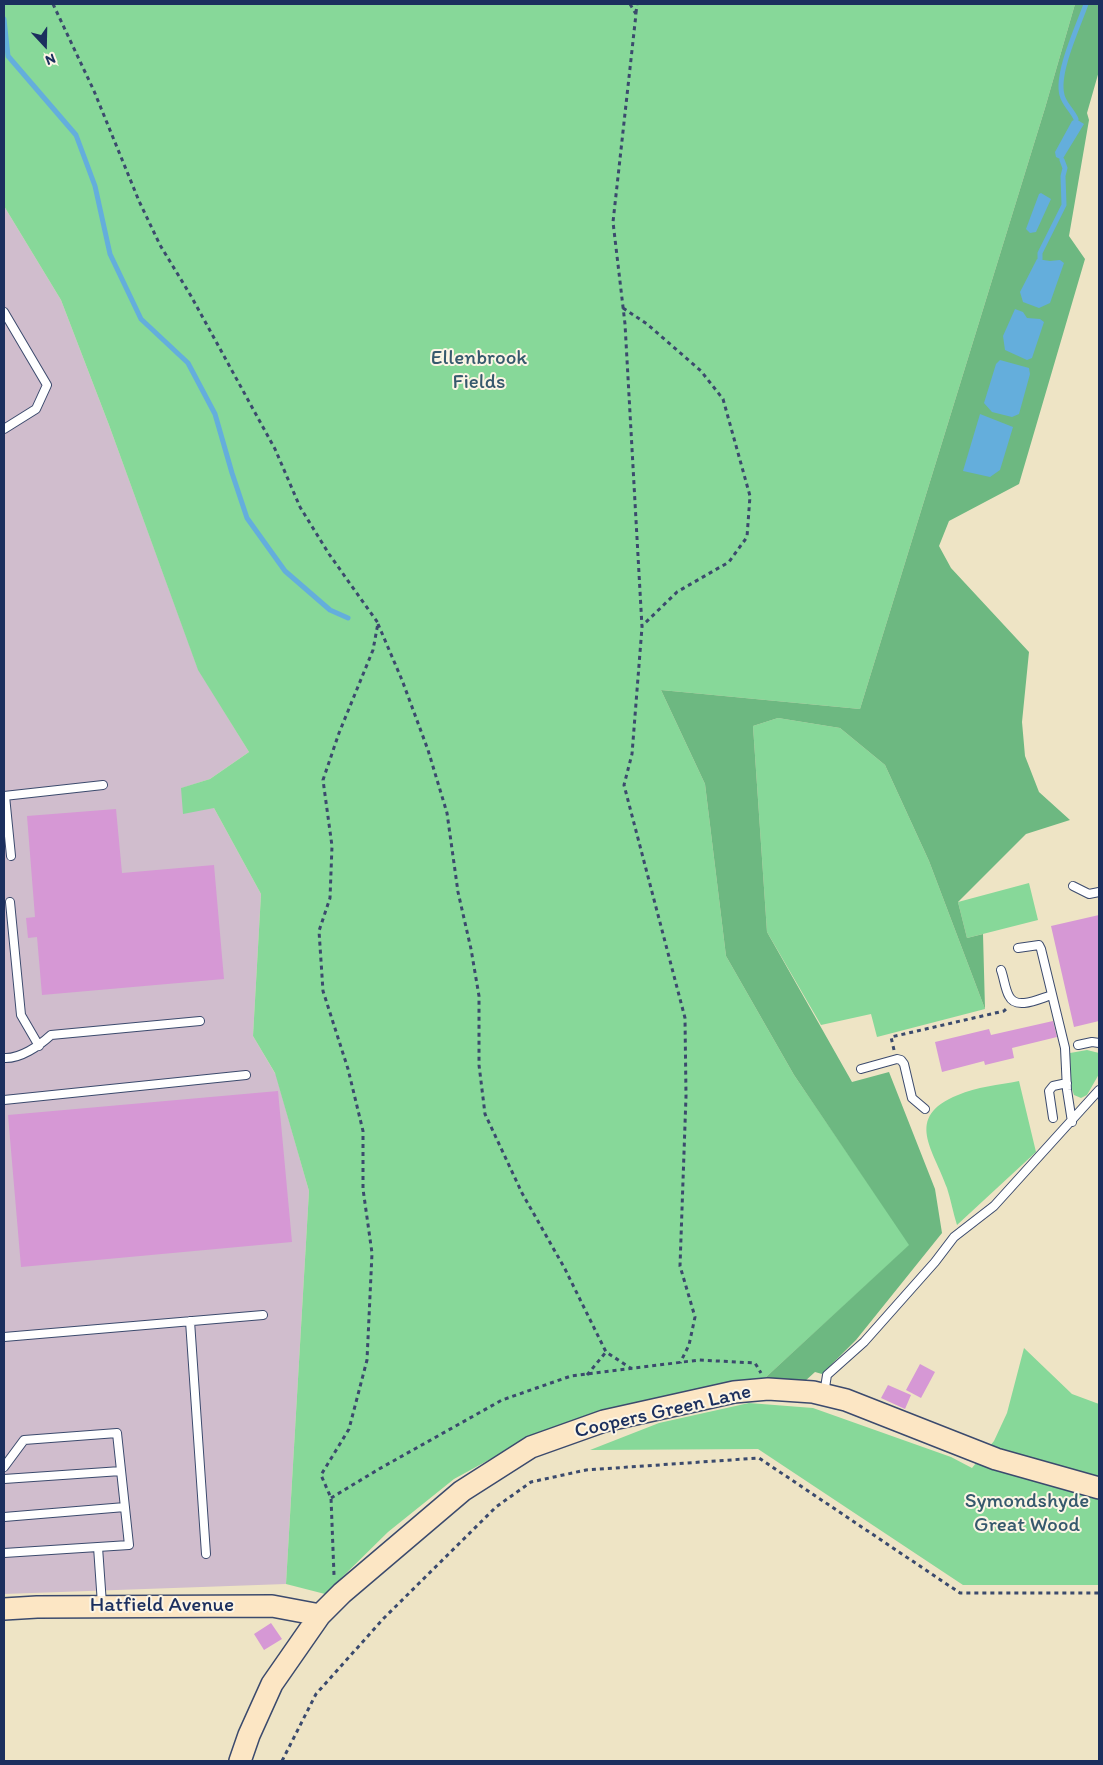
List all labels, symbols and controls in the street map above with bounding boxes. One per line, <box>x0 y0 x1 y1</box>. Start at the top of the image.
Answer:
north arrow <box>20 20 70 70</box>
text: N <box>43 50 58 69</box>
park label: Ellenbrook Fields <box>431 346 527 396</box>
street label: Coopers Green Lane <box>572 1379 754 1445</box>
park label: Symondshyde Great Wood <box>965 1489 1089 1539</box>
street label: Hatfield Avenue <box>90 1593 234 1619</box>

